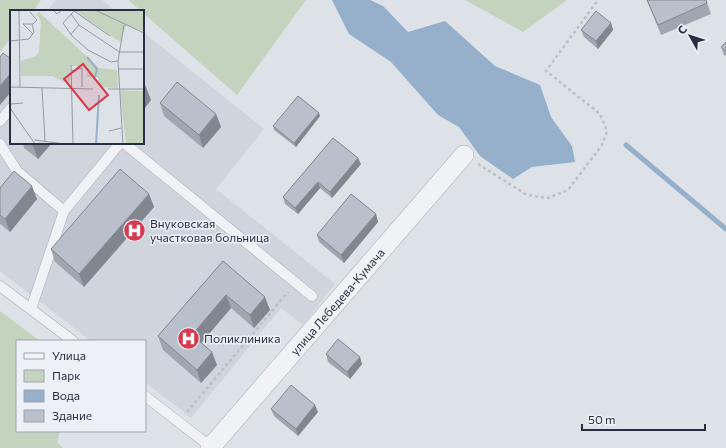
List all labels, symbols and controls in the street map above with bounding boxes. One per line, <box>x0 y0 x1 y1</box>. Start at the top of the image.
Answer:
inset map <box>10 10 144 144</box>
north arrow <box>670 16 710 56</box>
text: С <box>674 22 690 36</box>
place label: Внуковская участковая больница <box>150 216 269 244</box>
hospital icon: Внуковская участковая больница <box>121 217 147 243</box>
street label: улица Лебедева-Кумача <box>287 245 387 358</box>
hospital icon: Поликлиника <box>176 325 202 351</box>
place label: Поликлиника <box>204 331 280 345</box>
legend <box>16 340 146 432</box>
text: Улица <box>52 348 86 362</box>
text: Парк <box>52 368 81 382</box>
text: Вода <box>52 388 80 402</box>
scale bar <box>582 406 705 432</box>
text: Здание <box>52 408 92 422</box>
text: 50 m <box>588 412 616 426</box>

